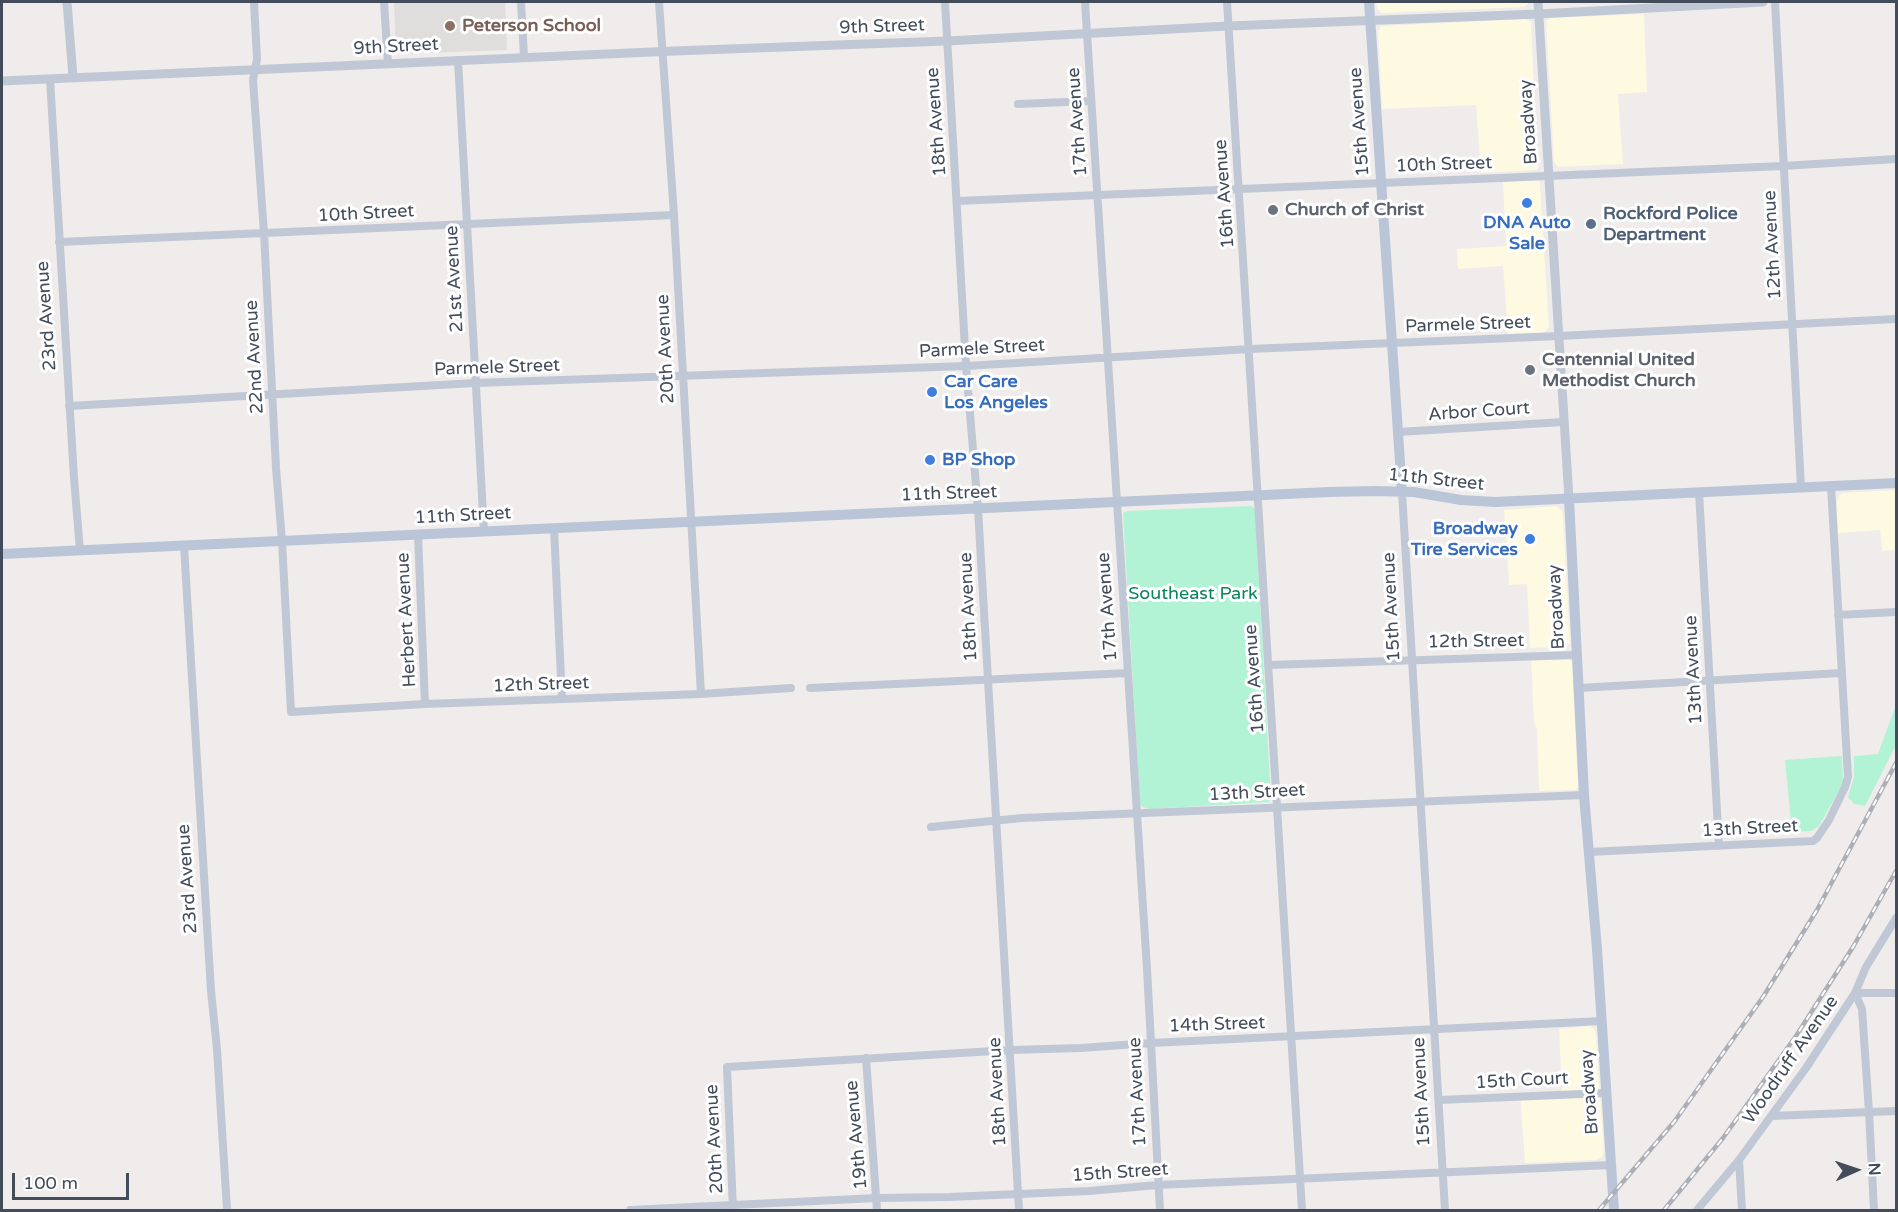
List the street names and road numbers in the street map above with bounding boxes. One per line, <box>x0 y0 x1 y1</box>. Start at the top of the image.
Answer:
street label: 9th Street <box>839 15 925 39</box>
street label: 9th Street <box>353 34 439 60</box>
street label: 18th Avenue <box>922 67 952 177</box>
street label: 17th Avenue <box>1063 67 1093 177</box>
street label: 15th Avenue <box>1345 67 1375 177</box>
street label: Broadway <box>1515 79 1543 165</box>
street label: 16th Avenue <box>1210 139 1240 249</box>
street label: 10th Street <box>1395 153 1493 177</box>
street label: 12th Avenue <box>1759 190 1787 300</box>
street label: 10th Street <box>317 201 415 227</box>
street label: 21st Avenue <box>441 225 469 333</box>
street label: 23rd Avenue <box>32 261 62 371</box>
street label: 20th Avenue <box>652 294 680 404</box>
street label: 22nd Avenue <box>241 299 269 415</box>
street label: Parmele Street <box>1405 312 1531 338</box>
street label: Parmele Street <box>918 335 1046 363</box>
street label: Parmele Street <box>434 355 560 381</box>
street label: Arbor Court <box>1427 398 1531 426</box>
street label: 11th Street <box>1387 464 1485 496</box>
street label: 11th Street <box>900 482 998 506</box>
street label: 11th Street <box>414 503 512 529</box>
street label: Herbert Avenue <box>393 552 421 688</box>
street label: 18th Avenue <box>955 552 983 662</box>
street label: 17th Avenue <box>1093 552 1123 662</box>
street label: 15th Avenue <box>1378 552 1406 662</box>
street label: Broadway <box>1544 564 1570 650</box>
street label: 13th Avenue <box>1680 615 1708 725</box>
street label: 16th Avenue <box>1240 624 1270 734</box>
street label: 12th Street <box>1428 630 1524 654</box>
street label: 12th Street <box>492 673 590 697</box>
street label: 13th Street <box>1208 780 1306 806</box>
street label: 13th Street <box>1701 816 1799 842</box>
street label: 23rd Avenue <box>173 824 203 934</box>
street label: Woodruff Avenue <box>1739 992 1843 1128</box>
street label: 14th Street <box>1168 1013 1266 1037</box>
street label: 18th Avenue <box>984 1037 1012 1147</box>
street label: 17th Avenue <box>1124 1037 1152 1147</box>
street label: 15th Avenue <box>1408 1037 1436 1147</box>
street label: Broadway <box>1576 1049 1604 1135</box>
street label: 15th Court <box>1475 1068 1569 1094</box>
street label: 19th Avenue <box>841 1079 873 1191</box>
street label: 20th Avenue <box>701 1084 729 1194</box>
street label: 15th Street <box>1071 1159 1169 1187</box>

